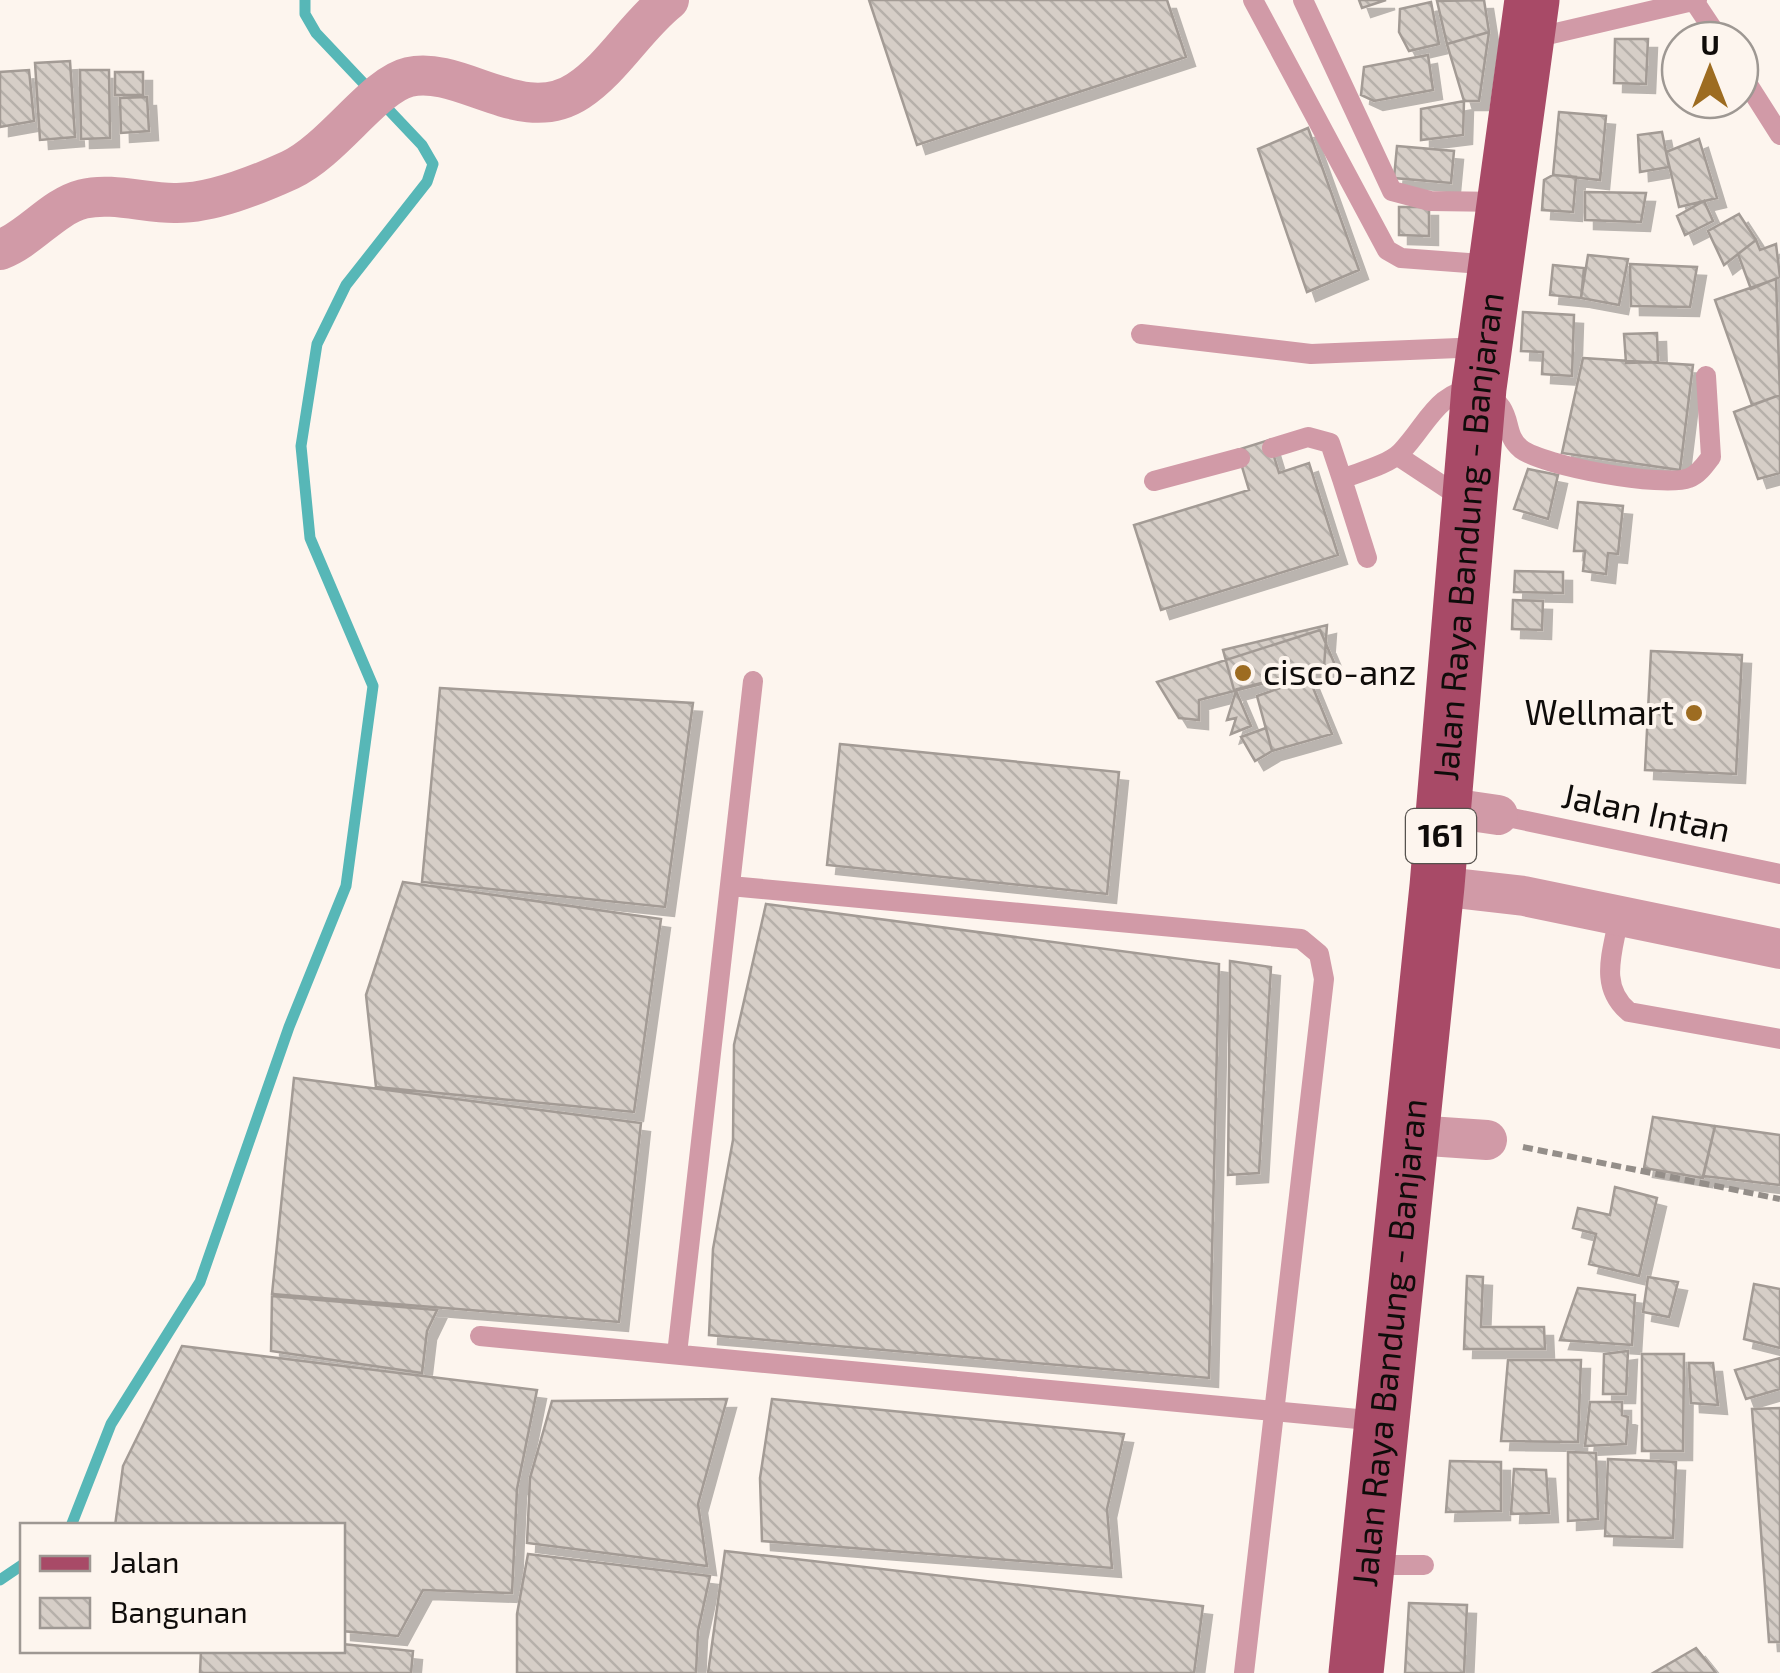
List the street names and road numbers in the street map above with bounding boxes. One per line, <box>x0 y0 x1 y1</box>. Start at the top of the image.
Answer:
street label: Jalan Raya Bandung - Banjaran <box>1423 289 1511 782</box>
street label: Jalan Intan <box>1558 773 1735 849</box>
road number: 161 <box>1406 809 1476 863</box>
street label: Jalan Raya Bandung - Banjaran <box>1342 1096 1434 1589</box>

